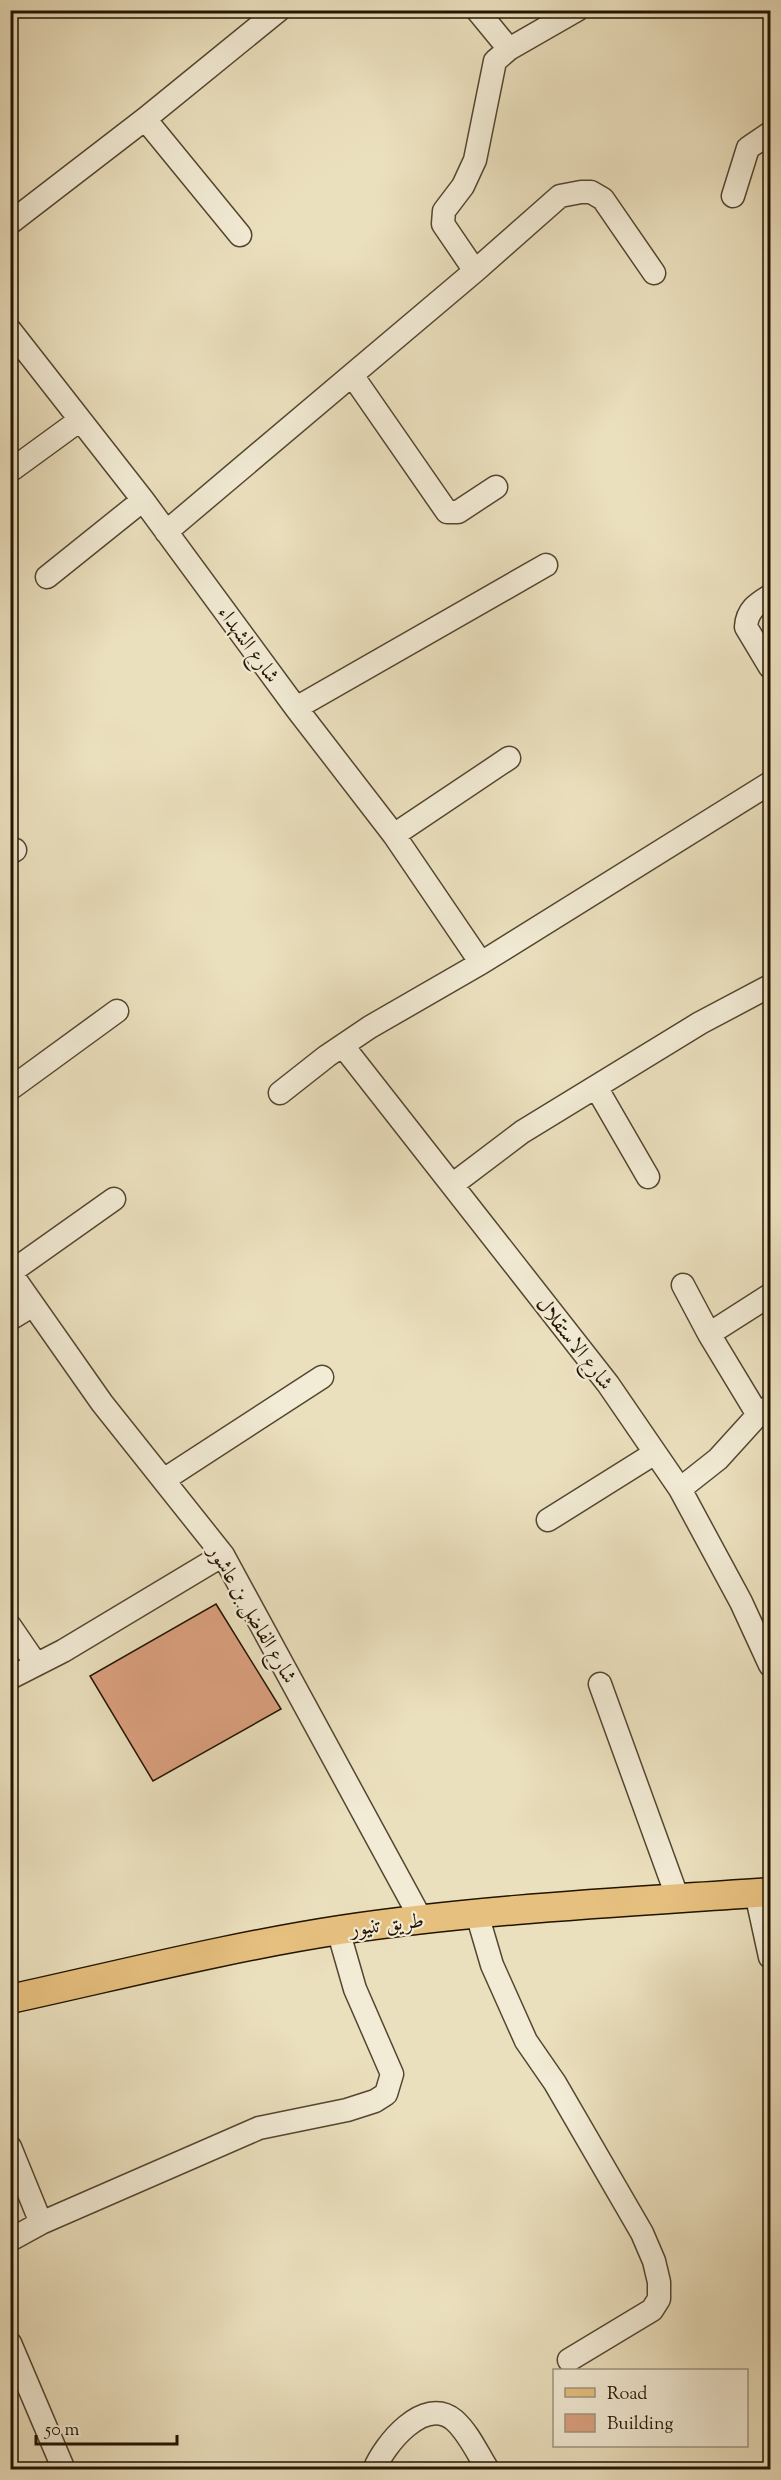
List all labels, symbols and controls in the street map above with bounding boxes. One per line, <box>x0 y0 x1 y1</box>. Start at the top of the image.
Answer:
street label: شارع الشهداء <box>208 600 286 691</box>
street label: شارع الاستقلال <box>527 1291 619 1398</box>
street label: شارع الفاضل بن عاشور <box>198 1539 303 1690</box>
street label: طريق تنيور <box>347 1907 426 1946</box>
legend <box>553 2369 748 2447</box>
text: Road <box>607 2382 647 2408</box>
scale bar <box>36 2408 177 2446</box>
text: Building <box>607 2412 673 2438</box>
text: 50 m <box>44 2418 80 2444</box>

